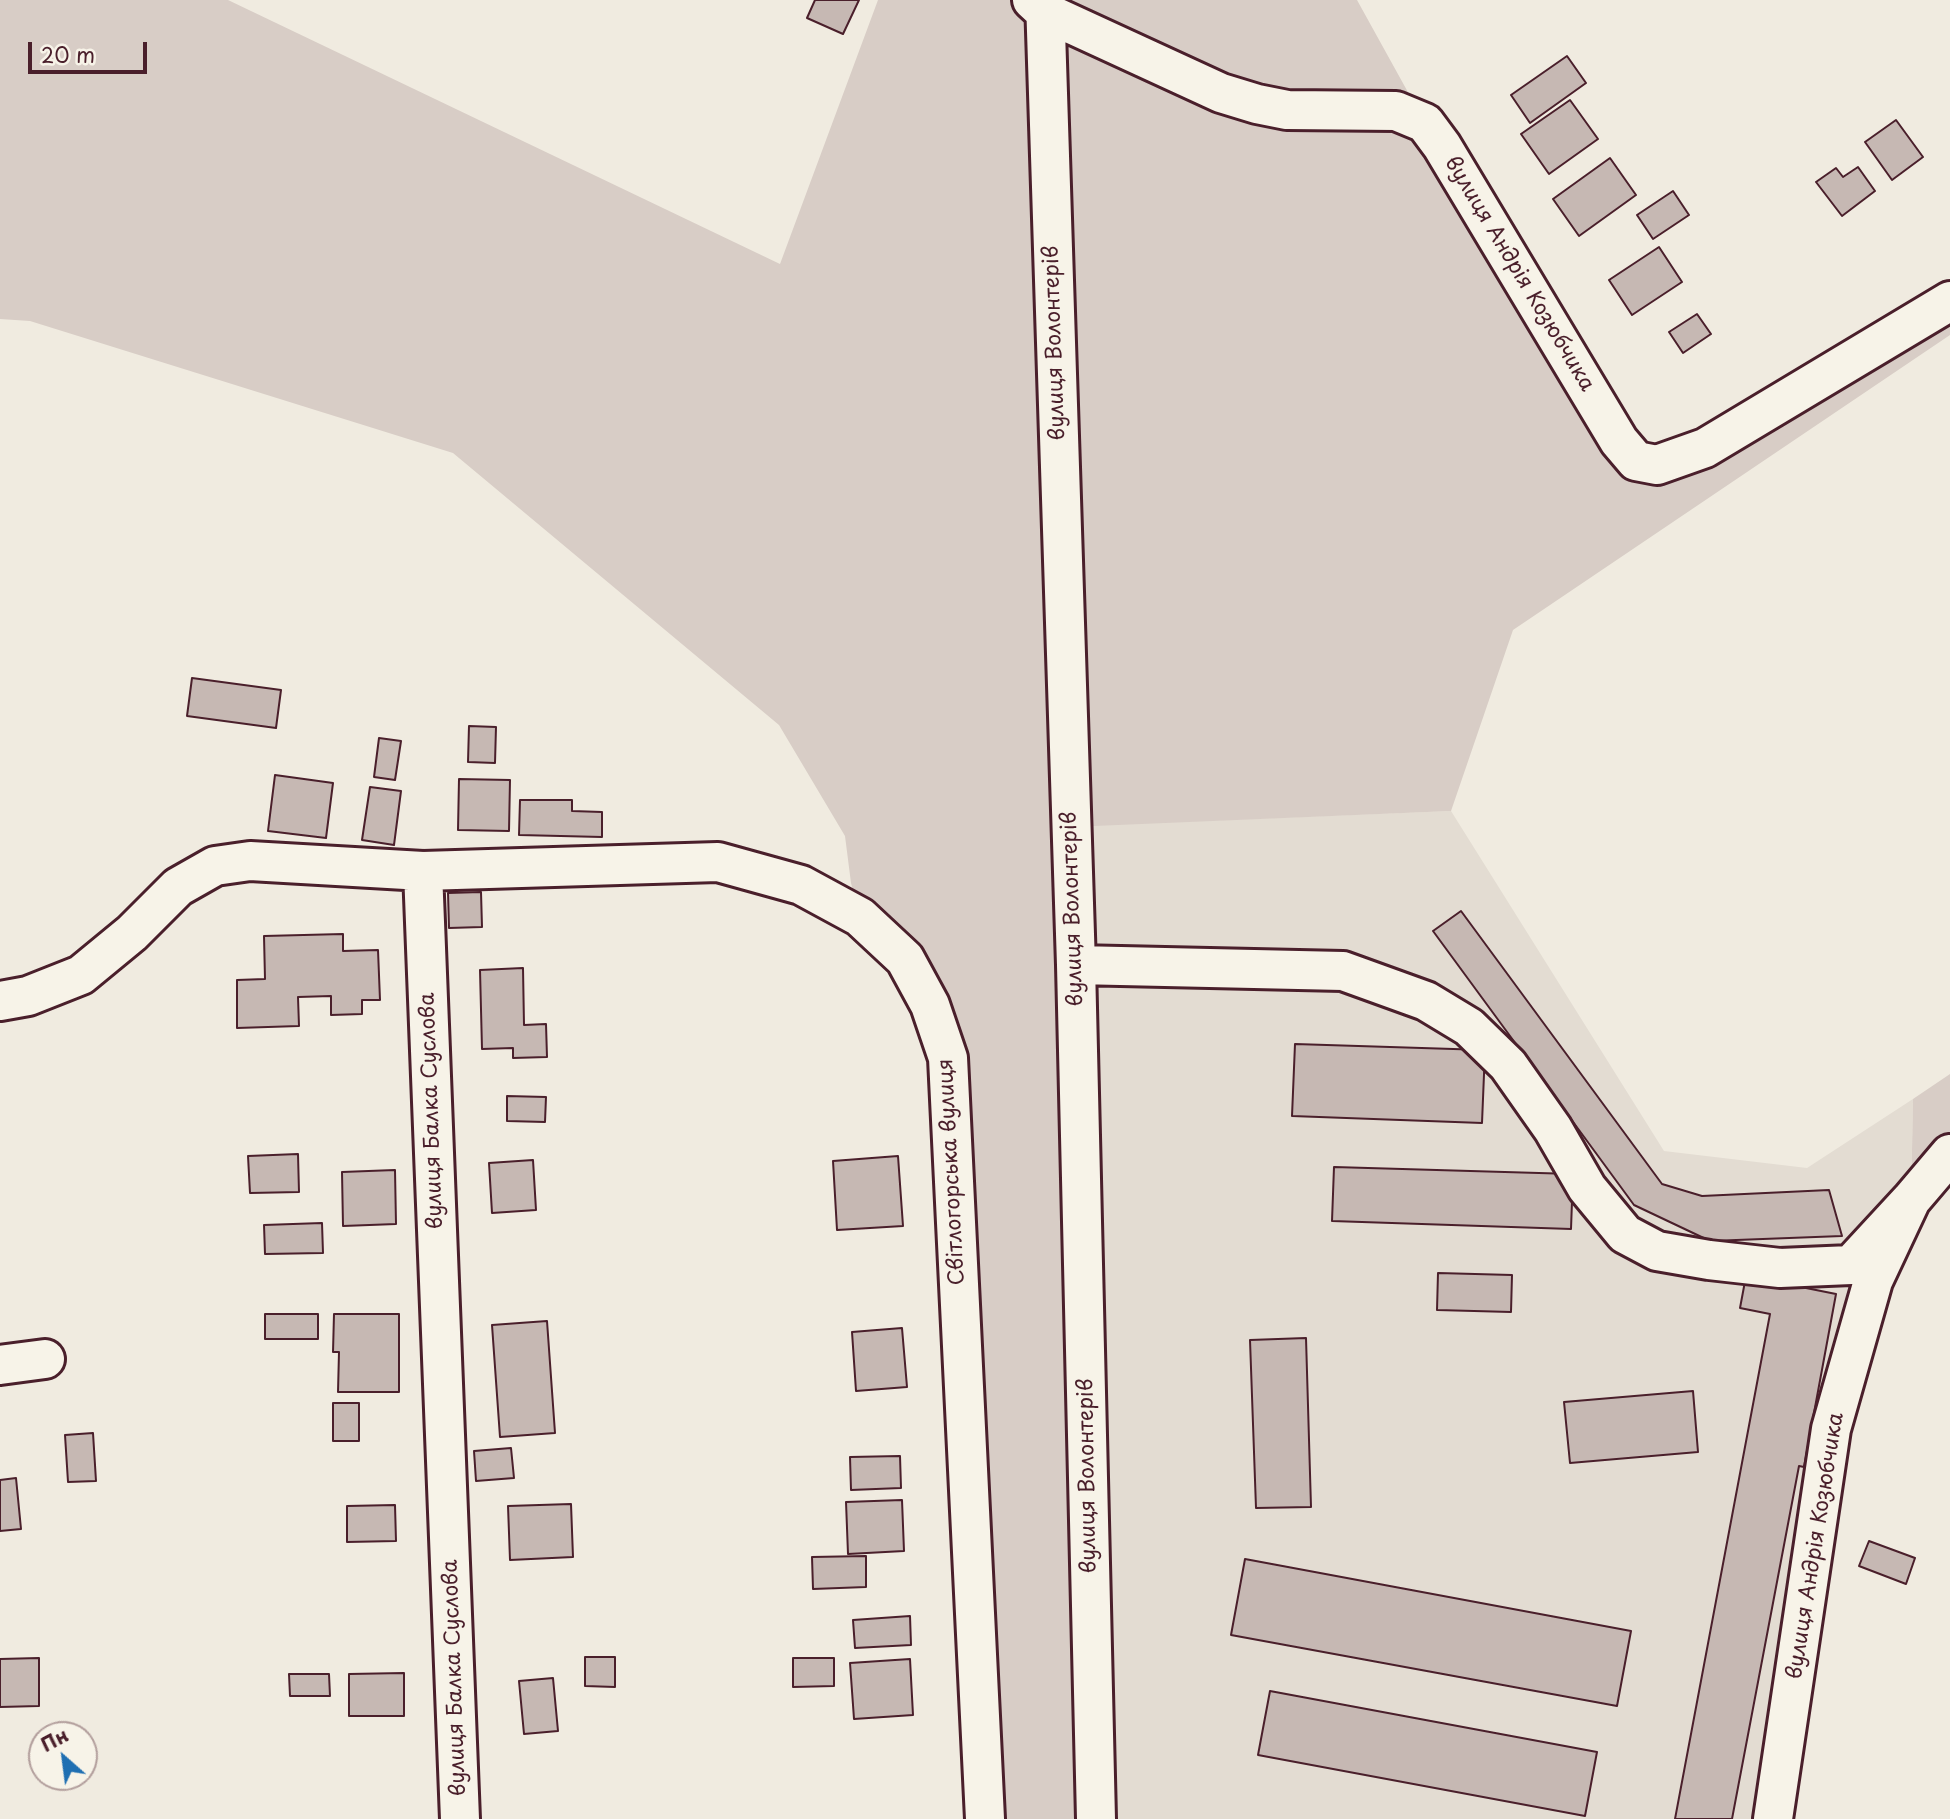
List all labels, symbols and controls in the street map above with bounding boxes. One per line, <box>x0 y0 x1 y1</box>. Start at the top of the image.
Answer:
scale bar <box>32 28 150 72</box>
text: 20 m <box>41 38 95 70</box>
street label: вулиця Андрія Козюбчика <box>1439 152 1599 396</box>
street label: вулиця Волонтерів <box>1039 245 1071 441</box>
street label: вулиця Волонтерів <box>1057 811 1089 1007</box>
street label: вулиця Балка Суслова <box>415 992 449 1230</box>
street label: Світлогорська вулиця <box>933 1058 971 1286</box>
street label: вулиця Волонтерів <box>1074 1378 1102 1574</box>
street label: вулиця Андрія Козюбчика <box>1782 1411 1850 1681</box>
street label: вулиця Балка Суслова <box>438 1559 472 1797</box>
text: Пн <box>35 1720 73 1758</box>
north arrow <box>28 1721 98 1791</box>

